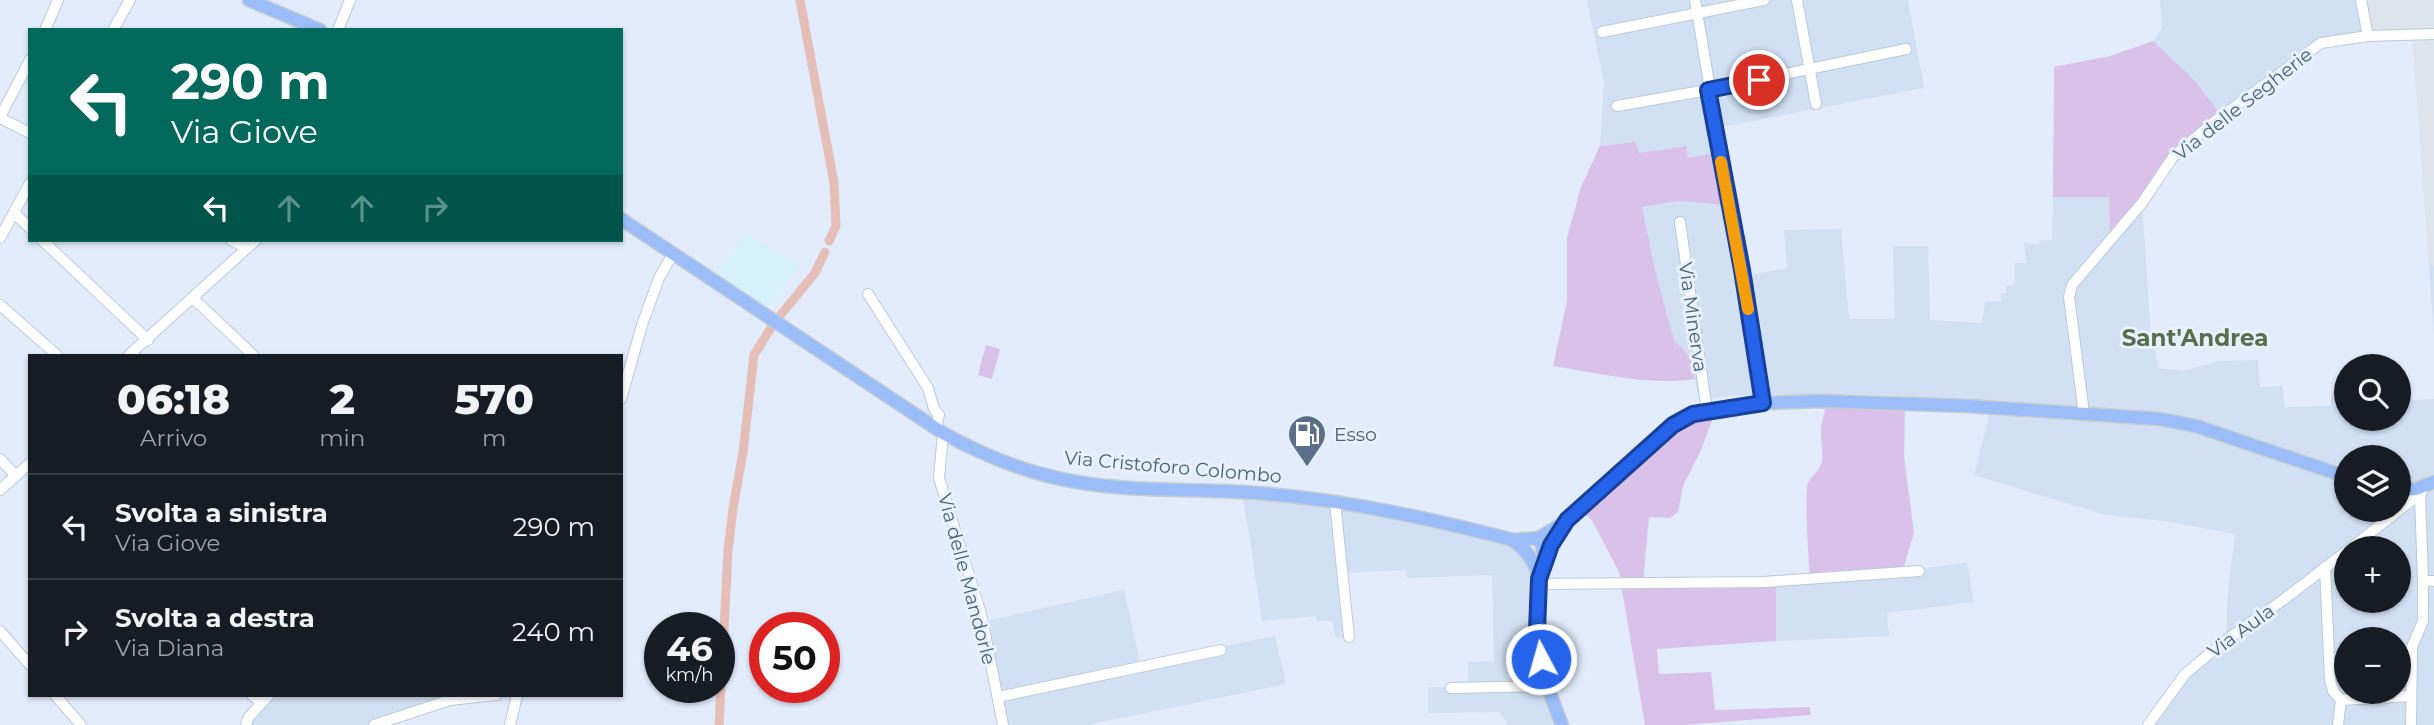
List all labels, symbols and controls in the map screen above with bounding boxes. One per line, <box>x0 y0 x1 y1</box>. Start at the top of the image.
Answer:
street label: Via delle Segherie <box>2169 43 2317 165</box>
pin <box>1729 50 1789 110</box>
text: 290 m <box>171 52 330 111</box>
icon: left <box>56 56 147 147</box>
icon: arrive <box>1740 61 1778 99</box>
text: Via Giove <box>171 112 318 151</box>
icon: left <box>197 189 235 227</box>
icon: ahead <box>270 189 308 227</box>
icon: ahead <box>343 189 381 227</box>
icon: right <box>416 189 454 227</box>
street label: Via Minerva <box>1674 261 1712 373</box>
district label: Sant'Andrea <box>2122 324 2268 352</box>
map controls <box>2334 354 2411 704</box>
button: search <box>2334 354 2411 431</box>
text: 06:18 <box>117 373 230 425</box>
text: 2 <box>330 373 355 425</box>
text: 570 <box>454 373 534 425</box>
fuel station icon: Esso <box>1286 413 1328 468</box>
place label: Esso <box>1334 423 1377 446</box>
text: Arrivo <box>140 424 207 452</box>
text: min <box>319 424 365 452</box>
text: m <box>482 424 506 452</box>
button: layers <box>2334 445 2411 522</box>
street label: Via Cristoforo Colombo <box>1063 446 1283 488</box>
street label: Via delle Mandorle <box>933 491 1001 667</box>
text: Svolta a sinistra <box>115 497 328 529</box>
icon: left <box>56 508 94 546</box>
text: 290 m <box>513 511 595 543</box>
text: Via Giove <box>115 529 221 557</box>
button: + <box>2334 536 2411 613</box>
street label: Via Aula <box>2203 599 2279 663</box>
text: Svolta a destra <box>115 602 315 634</box>
speed limit sign: 50 <box>749 612 840 703</box>
icon: right <box>56 613 94 651</box>
text: 240 m <box>512 616 595 648</box>
position arrow <box>1504 622 1578 696</box>
text: 46 <box>666 627 713 670</box>
button: − <box>2334 627 2411 704</box>
text: Via Diana <box>115 634 224 662</box>
text: km/h <box>665 664 714 686</box>

